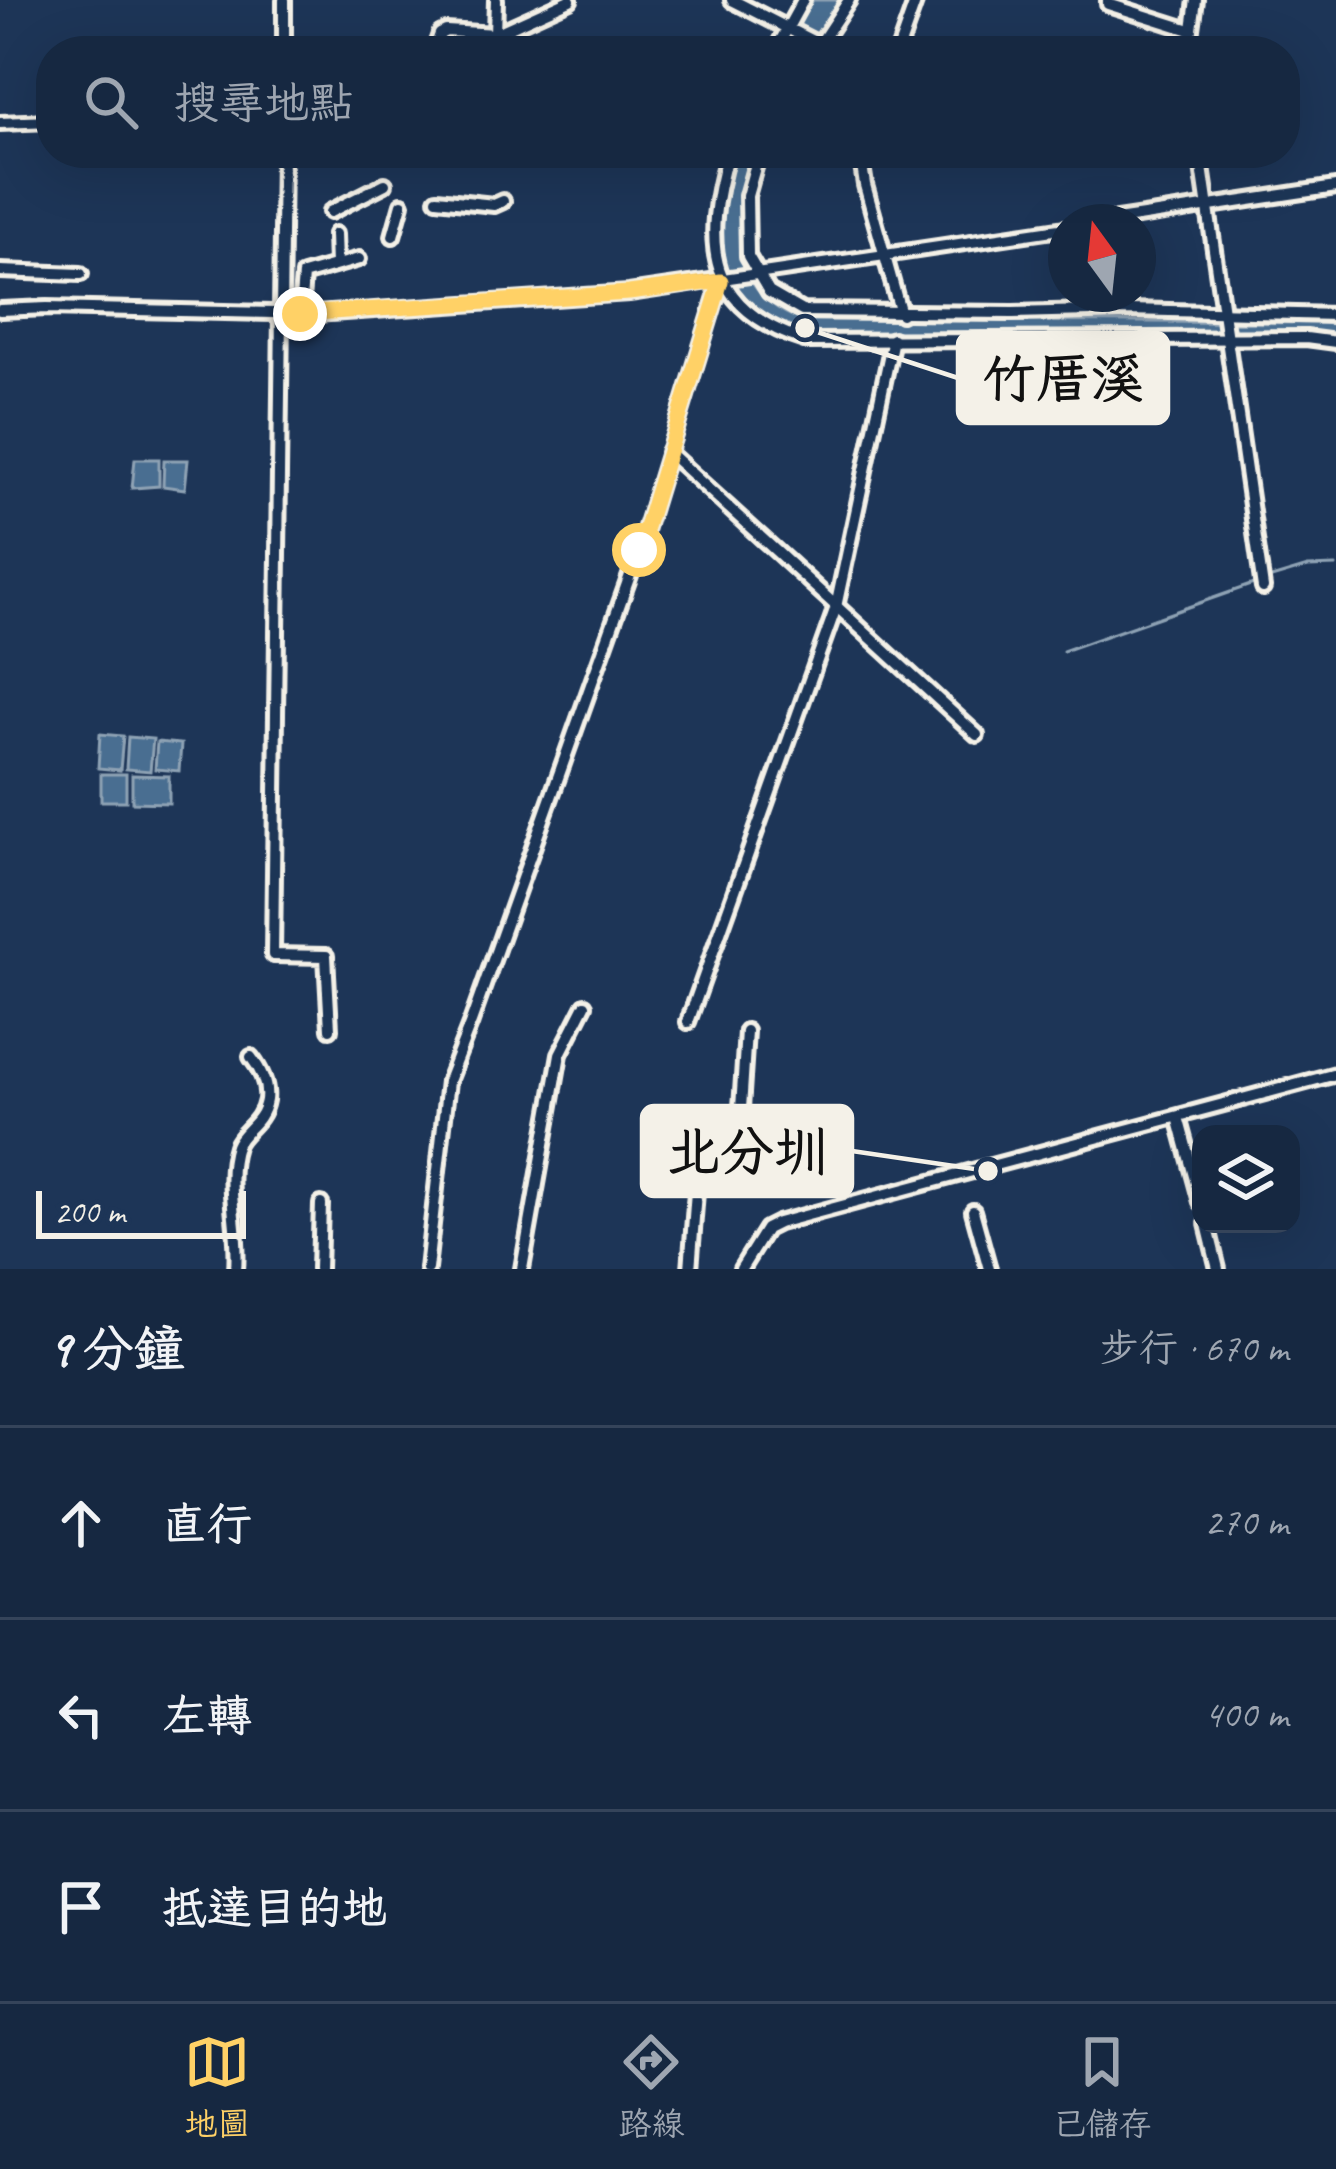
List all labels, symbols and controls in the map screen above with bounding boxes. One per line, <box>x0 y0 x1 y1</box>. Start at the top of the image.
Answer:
search box <box>36 36 1300 168</box>
icon: search <box>78 69 144 135</box>
text: 搜尋地點 <box>174 75 354 132</box>
north arrow <box>1048 204 1156 312</box>
route end <box>273 287 327 341</box>
callout: 竹厝溪 <box>958 333 1168 423</box>
text: 竹厝溪 <box>982 345 1144 413</box>
route start <box>612 523 666 577</box>
callout: 北分圳 <box>642 1106 852 1196</box>
text: 北分圳 <box>666 1118 828 1186</box>
map controls <box>1192 1125 1300 1233</box>
button: layers <box>1192 1125 1300 1233</box>
scale bar <box>36 1185 246 1238</box>
text: 200 m <box>54 1191 125 1233</box>
text: 9 分鐘 <box>48 1317 185 1381</box>
text: 步行 · 670 m <box>1100 1324 1288 1373</box>
icon: ahead <box>48 1490 114 1556</box>
text: 直行 <box>162 1496 252 1553</box>
text: 270 m <box>1204 1498 1288 1547</box>
icon: left <box>48 1682 114 1748</box>
text: 左轉 <box>162 1688 252 1745</box>
text: 400 m <box>1204 1690 1288 1739</box>
icon: arrive <box>48 1874 114 1940</box>
text: 抵達目的地 <box>162 1880 387 1937</box>
tab: 地圖 <box>184 2029 250 2145</box>
tab: 路線 <box>618 2029 684 2145</box>
tab: 已儲存 <box>1053 2029 1152 2145</box>

